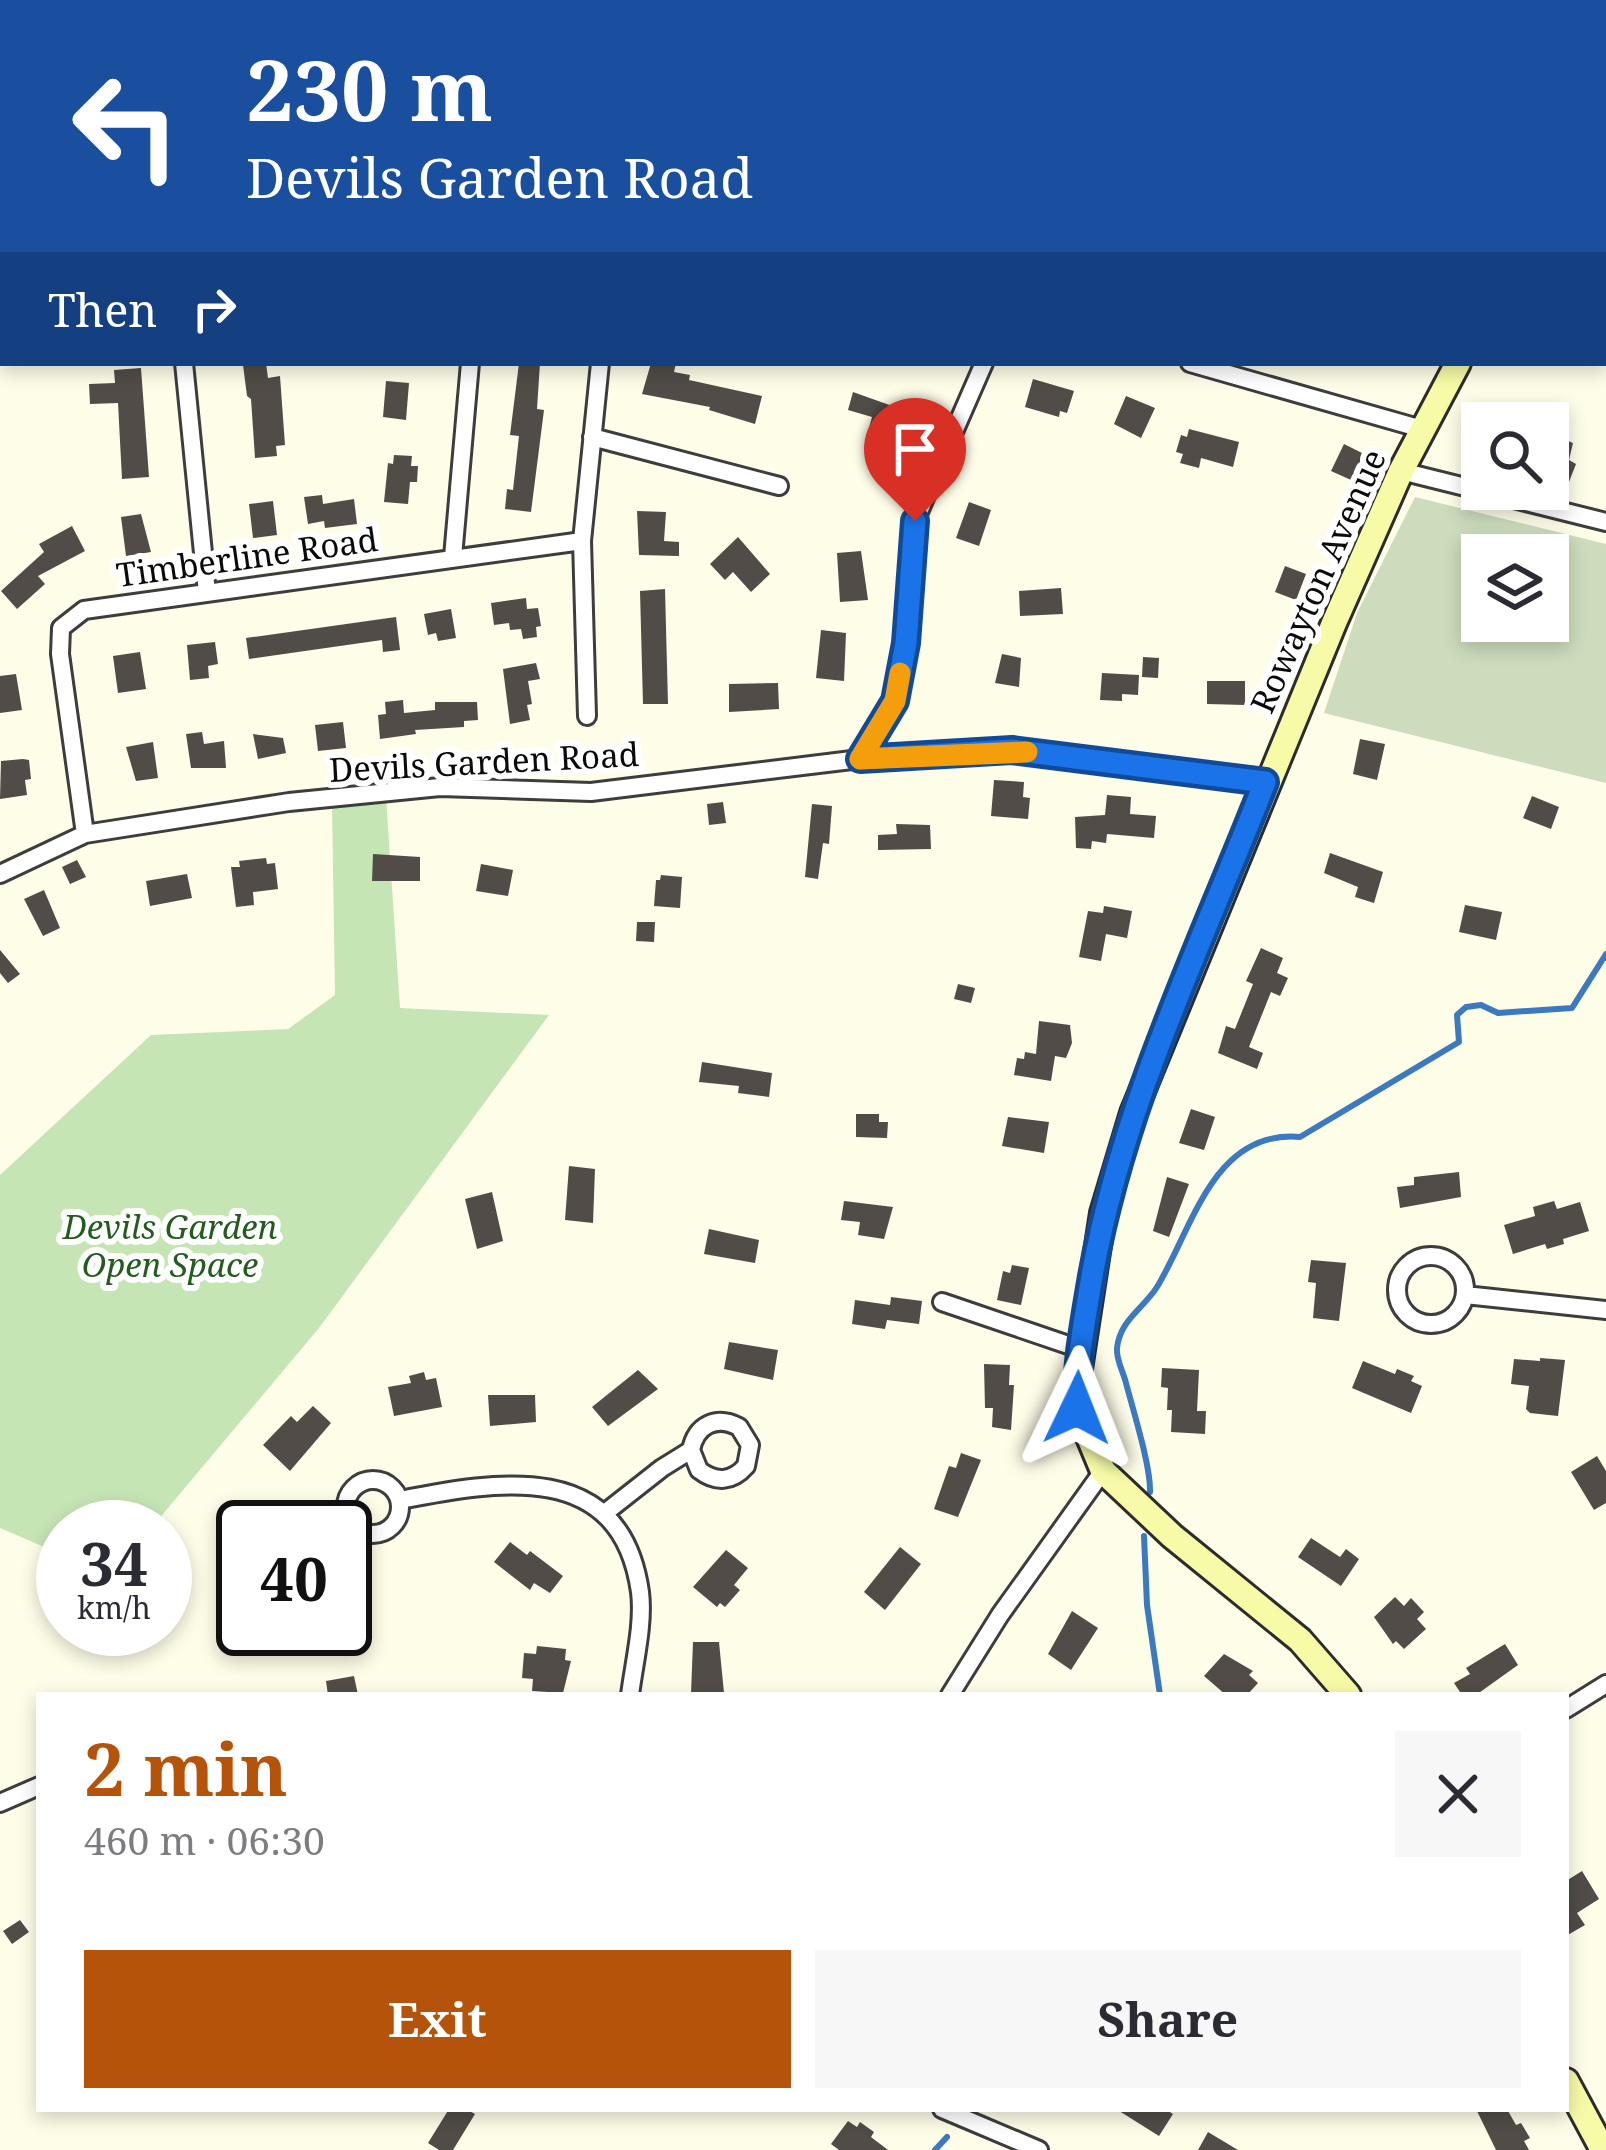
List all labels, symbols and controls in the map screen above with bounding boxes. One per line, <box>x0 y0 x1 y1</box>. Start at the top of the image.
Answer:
text: 230 m <box>246 31 493 146</box>
icon: left <box>48 48 204 204</box>
text: Devils Garden Road <box>246 140 753 214</box>
icon: right <box>181 276 247 342</box>
text: Then <box>48 279 157 340</box>
pin <box>864 398 966 521</box>
map controls <box>1461 402 1569 642</box>
button: search <box>1461 402 1569 510</box>
icon: arrive <box>882 416 948 482</box>
street label: Rowayton Avenue <box>1239 442 1396 720</box>
street label: Timberline Road <box>113 516 380 597</box>
button: layers <box>1461 534 1569 642</box>
street label: Devils Garden Road <box>328 731 640 792</box>
park label: Devils Garden Open Space <box>62 1204 277 1287</box>
position arrow <box>1014 1345 1140 1471</box>
speed limit sign: 40 <box>216 1500 372 1656</box>
text: 34 <box>80 1522 148 1604</box>
text: km/h <box>77 1587 151 1628</box>
text: 2 min <box>84 1719 288 1817</box>
button: close <box>1395 1731 1521 1857</box>
text: 460 m · 06:30 <box>84 1813 325 1866</box>
button: Exit <box>84 1950 791 2088</box>
button: Share <box>815 1950 1521 2088</box>

